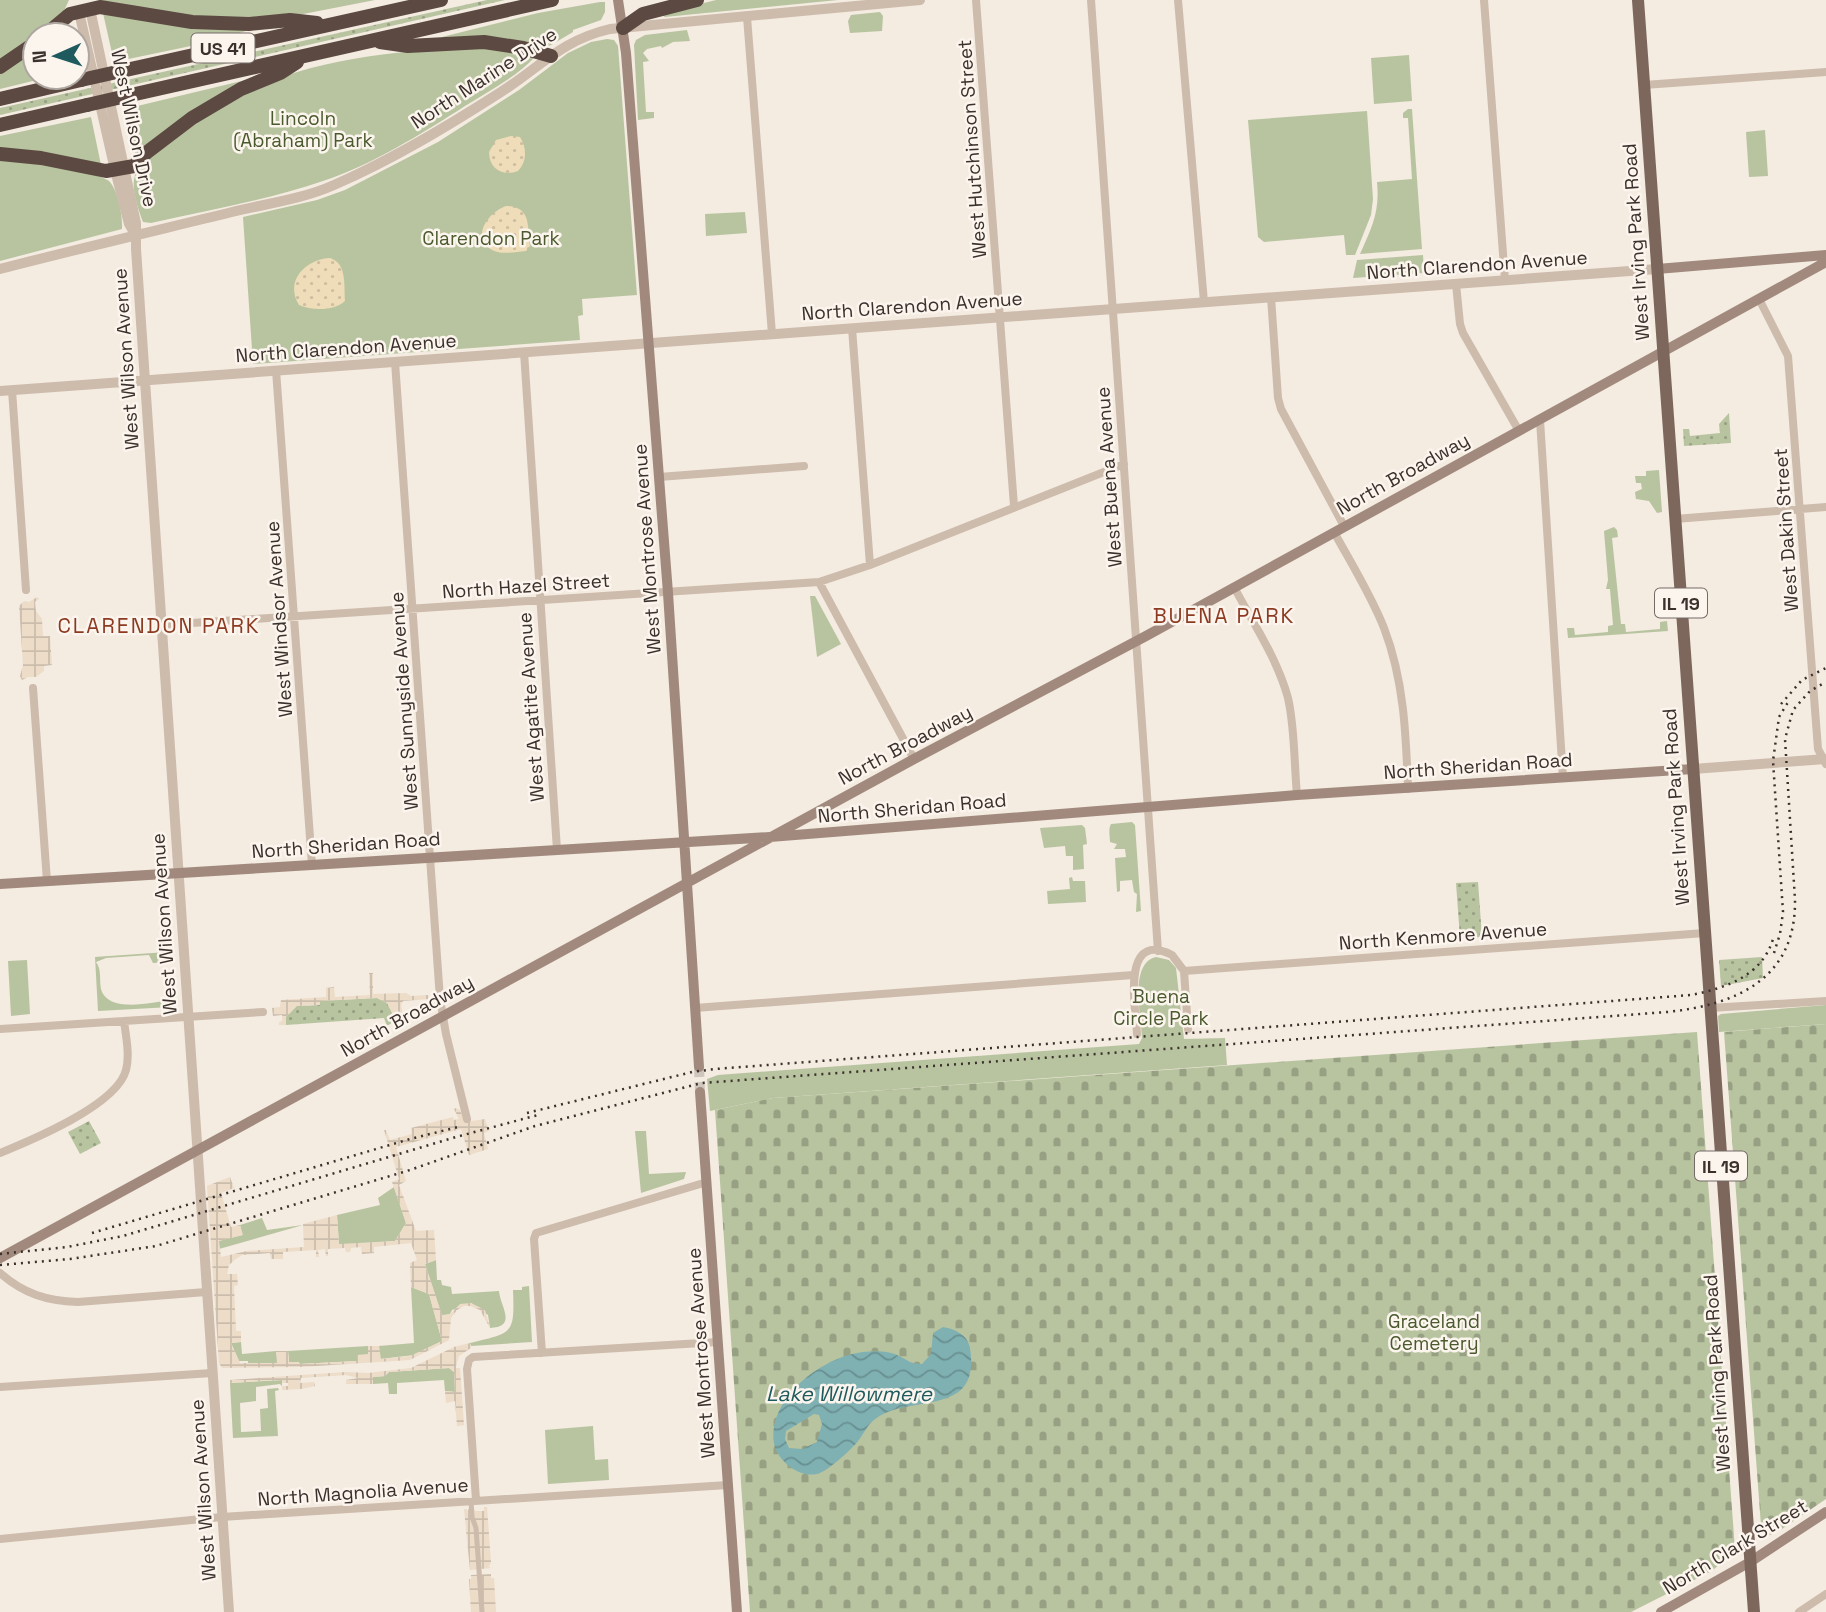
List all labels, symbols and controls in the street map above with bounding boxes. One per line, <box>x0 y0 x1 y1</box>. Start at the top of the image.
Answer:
north arrow <box>21 21 91 91</box>
street label: North Marine Drive <box>406 21 562 135</box>
road number: US 41 <box>192 33 255 62</box>
street label: West Hutchinson Street <box>952 39 992 259</box>
street label: West Wilson Drive <box>105 47 163 209</box>
text: N <box>27 50 52 64</box>
park label: Lincoln (Abraham) Park <box>233 106 373 153</box>
street label: West Irving Park Road <box>1617 143 1655 341</box>
park label: Clarendon Park <box>422 226 560 251</box>
street label: North Clarendon Avenue <box>1366 245 1588 285</box>
street label: West Wilson Avenue <box>107 267 145 451</box>
street label: North Clarendon Avenue <box>801 286 1023 326</box>
street label: North Clarendon Avenue <box>235 328 457 368</box>
street label: West Buena Avenue <box>1090 386 1128 568</box>
street label: North Broadway <box>1332 427 1474 521</box>
street label: West Montrose Avenue <box>627 443 667 655</box>
street label: West Dakin Street <box>1768 447 1804 613</box>
street label: West Windsor Avenue <box>260 520 298 718</box>
street label: North Hazel Street <box>441 568 611 604</box>
road number: IL 19 <box>1655 588 1707 618</box>
street label: West Sunnyside Avenue <box>384 591 424 811</box>
district label: BUENA PARK <box>1153 602 1295 629</box>
street label: West Agatite Avenue <box>512 611 550 803</box>
district label: CLARENDON PARK <box>57 612 261 639</box>
street label: North Broadway <box>834 699 976 791</box>
street label: West Irving Park Road <box>1657 708 1695 906</box>
street label: North Sheridan Road <box>1383 747 1573 785</box>
street label: North Sheridan Road <box>817 787 1007 829</box>
street label: North Sheridan Road <box>251 826 441 864</box>
street label: West Wilson Avenue <box>145 832 183 1016</box>
street label: North Kenmore Avenue <box>1338 916 1548 956</box>
street label: North Broadway <box>336 969 478 1063</box>
park label: Buena Circle Park <box>1113 984 1209 1031</box>
road number: IL 19 <box>1695 1152 1747 1181</box>
street label: West Montrose Avenue <box>681 1247 721 1459</box>
street label: West Irving Park Road <box>1698 1274 1736 1472</box>
park label: Graceland Cemetery <box>1388 1309 1480 1356</box>
water label: Lake Willowmere <box>766 1380 933 1407</box>
street label: West Wilson Avenue <box>184 1398 222 1582</box>
street label: North Magnolia Avenue <box>257 1472 469 1512</box>
street label: North Clark Street <box>1658 1494 1812 1600</box>

